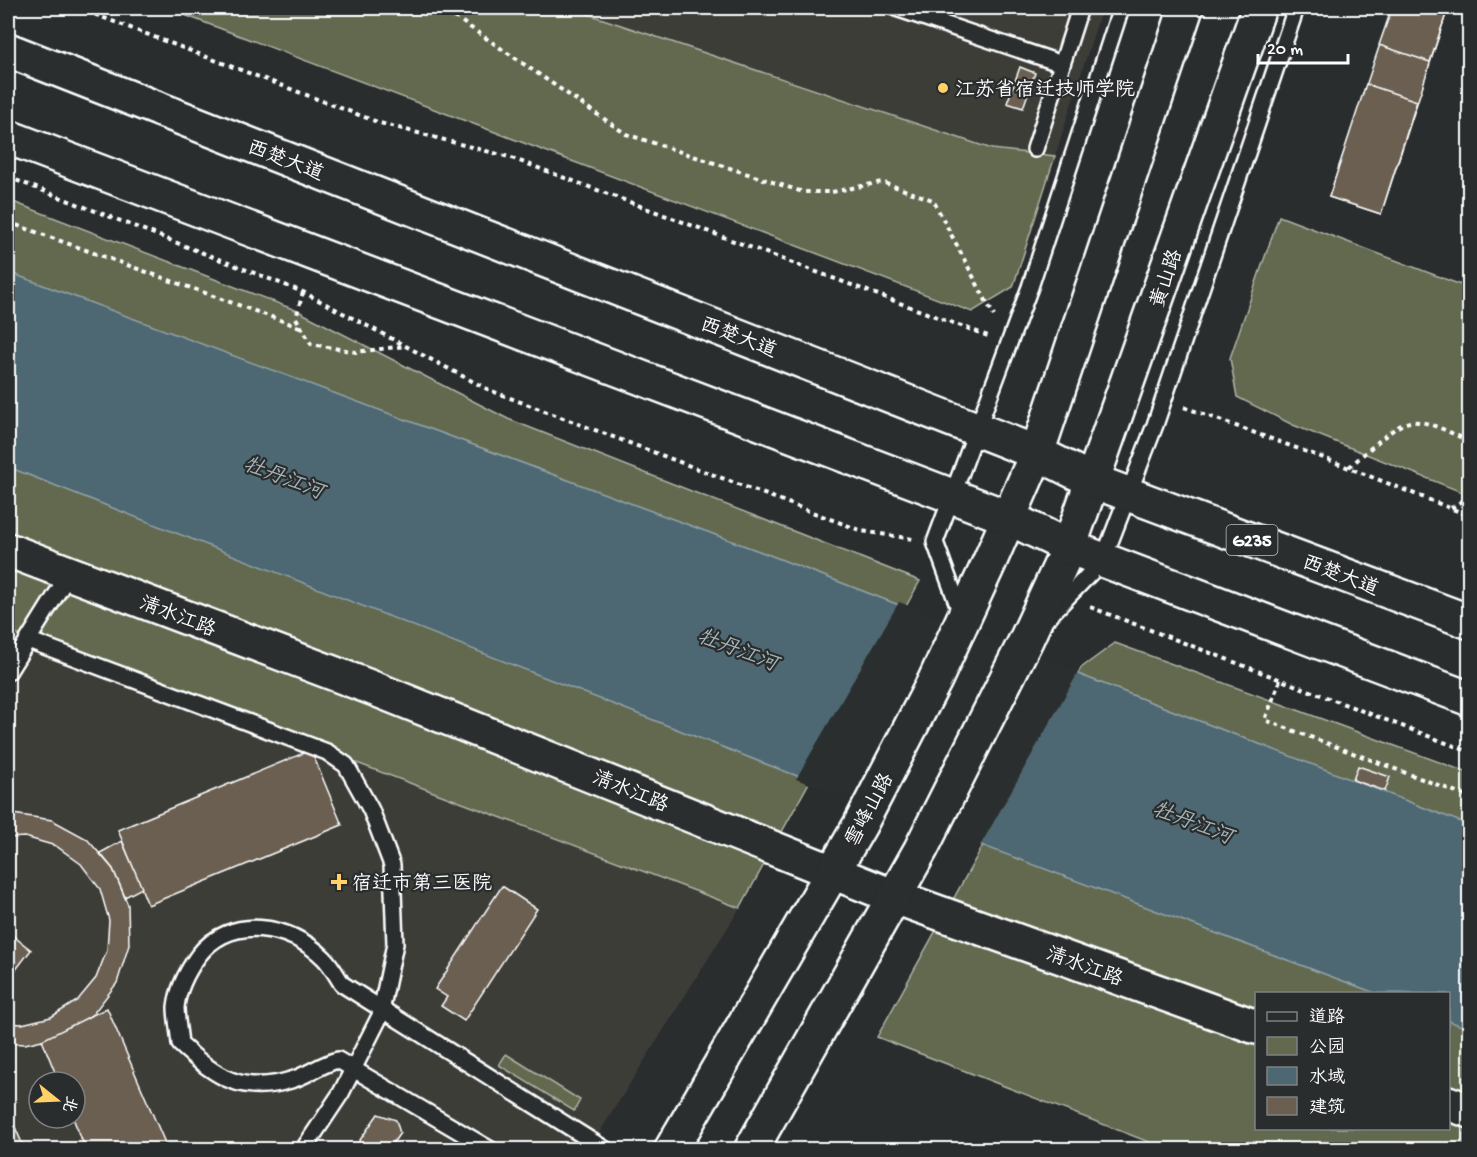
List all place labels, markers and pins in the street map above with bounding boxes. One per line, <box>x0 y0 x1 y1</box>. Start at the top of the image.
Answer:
place label: 江苏省宿迁技师学院 <box>955 78 1135 103</box>
marker: 江苏省宿迁技师学院 <box>936 81 950 95</box>
place label: 宿迁市第三医院 <box>352 872 492 897</box>
marker: 宿迁市第三医院 <box>330 873 348 891</box>

